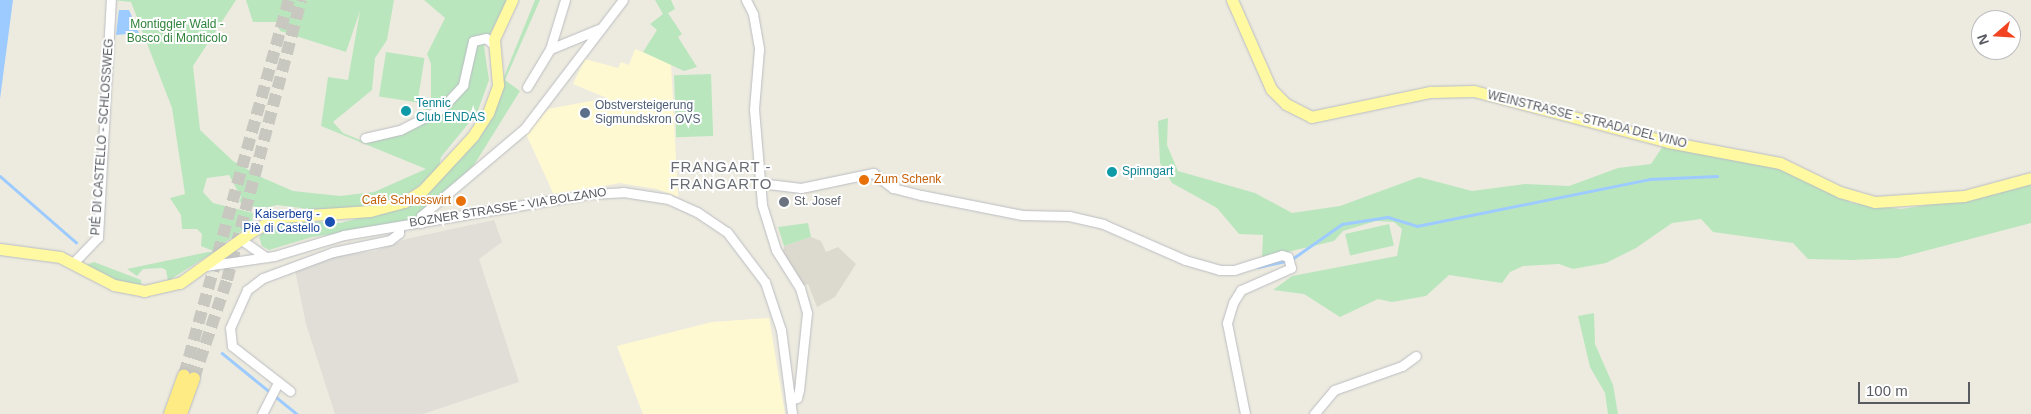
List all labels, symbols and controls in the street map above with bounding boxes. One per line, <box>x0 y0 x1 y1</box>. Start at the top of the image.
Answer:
north arrow <box>1971 10 2021 60</box>
park label: Montiggler Wald - Bosco di Monticolo <box>127 18 227 46</box>
text: N <box>1974 32 1992 47</box>
street label: PIÉ DI CASTELLO - SCHLOSSWEG <box>89 38 117 236</box>
street label: WEINSTRASSE - STRADA DEL VINO <box>1485 88 1689 152</box>
place label: Tennic Club ENDAS <box>416 97 485 125</box>
place label: Obstversteigerung Sigmundskron OVS <box>595 99 700 127</box>
marker: Tennic Club ENDAS <box>400 105 412 117</box>
marker: Obstversteigerung Sigmundskron OVS <box>579 107 591 119</box>
district label: FRANGART - FRANGARTO <box>669 157 773 192</box>
place label: Spinngart <box>1122 165 1173 179</box>
marker: Spinngart <box>1106 166 1118 178</box>
place label: Zum Schenk <box>874 173 941 187</box>
marker: Zum Schenk <box>858 174 870 186</box>
street label: BOZNER STRASSE - VIA BOLZANO <box>408 185 608 231</box>
place label: Café Schlosswirt <box>362 194 451 208</box>
marker: Café Schlosswirt <box>455 195 467 207</box>
place label: St. Josef <box>794 195 841 209</box>
marker: St. Josef <box>778 196 790 208</box>
place label: Kaiserberg - Piè di Castello <box>243 208 320 236</box>
marker: Kaiserberg - Piè di Castello <box>324 216 336 228</box>
scale bar <box>1861 372 1974 404</box>
text: 100 m <box>1866 382 1908 399</box>

